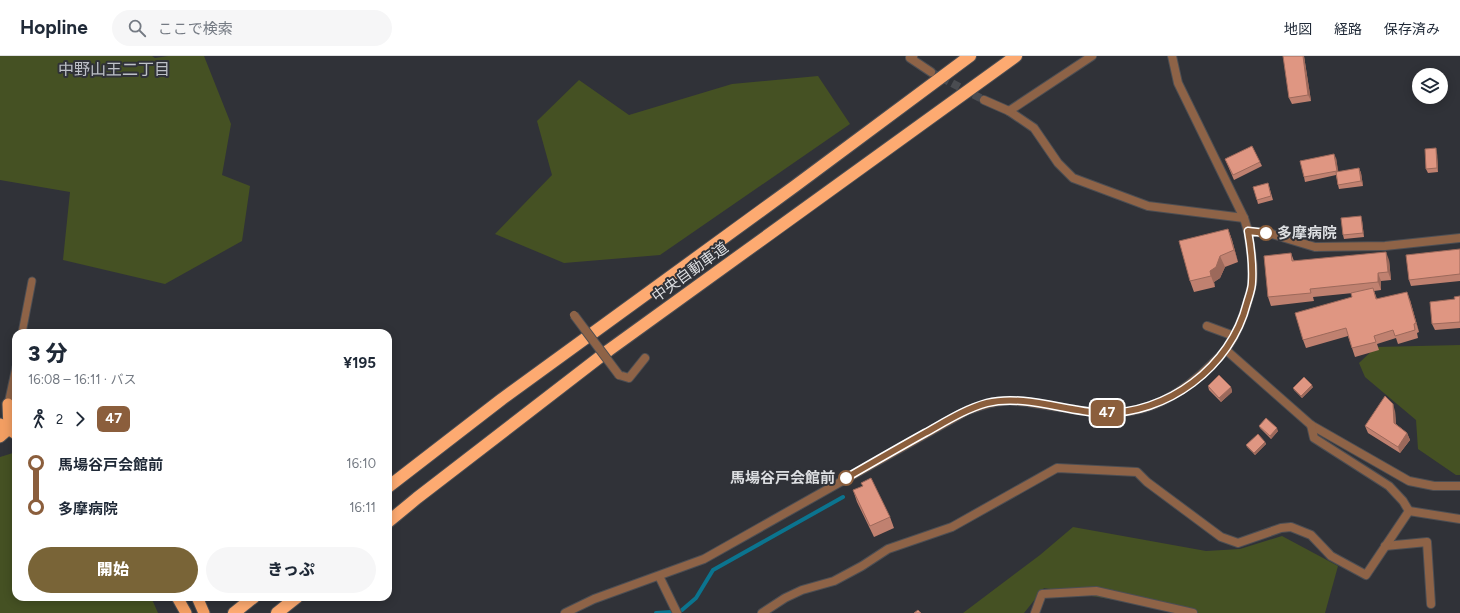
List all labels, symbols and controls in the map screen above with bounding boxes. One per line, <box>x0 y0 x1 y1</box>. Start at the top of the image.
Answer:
search box <box>112 10 392 46</box>
text: Hopline <box>20 16 88 39</box>
icon: search <box>126 17 148 39</box>
text: ここで検索 <box>158 20 233 38</box>
text: 地図 <box>1284 21 1312 38</box>
text: 経路 <box>1334 21 1362 38</box>
text: 保存済み <box>1384 21 1440 38</box>
district label: 中野山王二丁目 <box>58 60 170 79</box>
map controls <box>1412 68 1448 104</box>
button: layers <box>1412 68 1448 104</box>
place label: 多摩病院 <box>1277 224 1337 242</box>
marker: 多摩病院 <box>1258 225 1274 241</box>
street label: 中央自動車道 <box>648 238 732 306</box>
text: 3 分 <box>28 340 68 367</box>
text: ¥195 <box>343 354 376 372</box>
text: 16:08 – 16:11 · バス <box>28 372 136 387</box>
line badge: 47 <box>1089 400 1125 426</box>
text: 47 <box>1099 404 1115 421</box>
icon: walk <box>28 408 50 430</box>
icon: forward <box>69 408 91 430</box>
text: 47 <box>105 410 122 427</box>
text: 2 <box>56 412 63 427</box>
text: 馬場谷戸会館前 <box>58 456 163 474</box>
text: 16:10 <box>346 456 376 471</box>
place label: 馬場谷戸会館前 <box>730 469 835 487</box>
marker: 馬場谷戸会館前 <box>838 470 854 486</box>
text: 多摩病院 <box>58 500 118 518</box>
text: 16:11 <box>349 500 376 515</box>
button: 開始 <box>28 547 198 593</box>
button: きっぷ <box>206 547 376 593</box>

